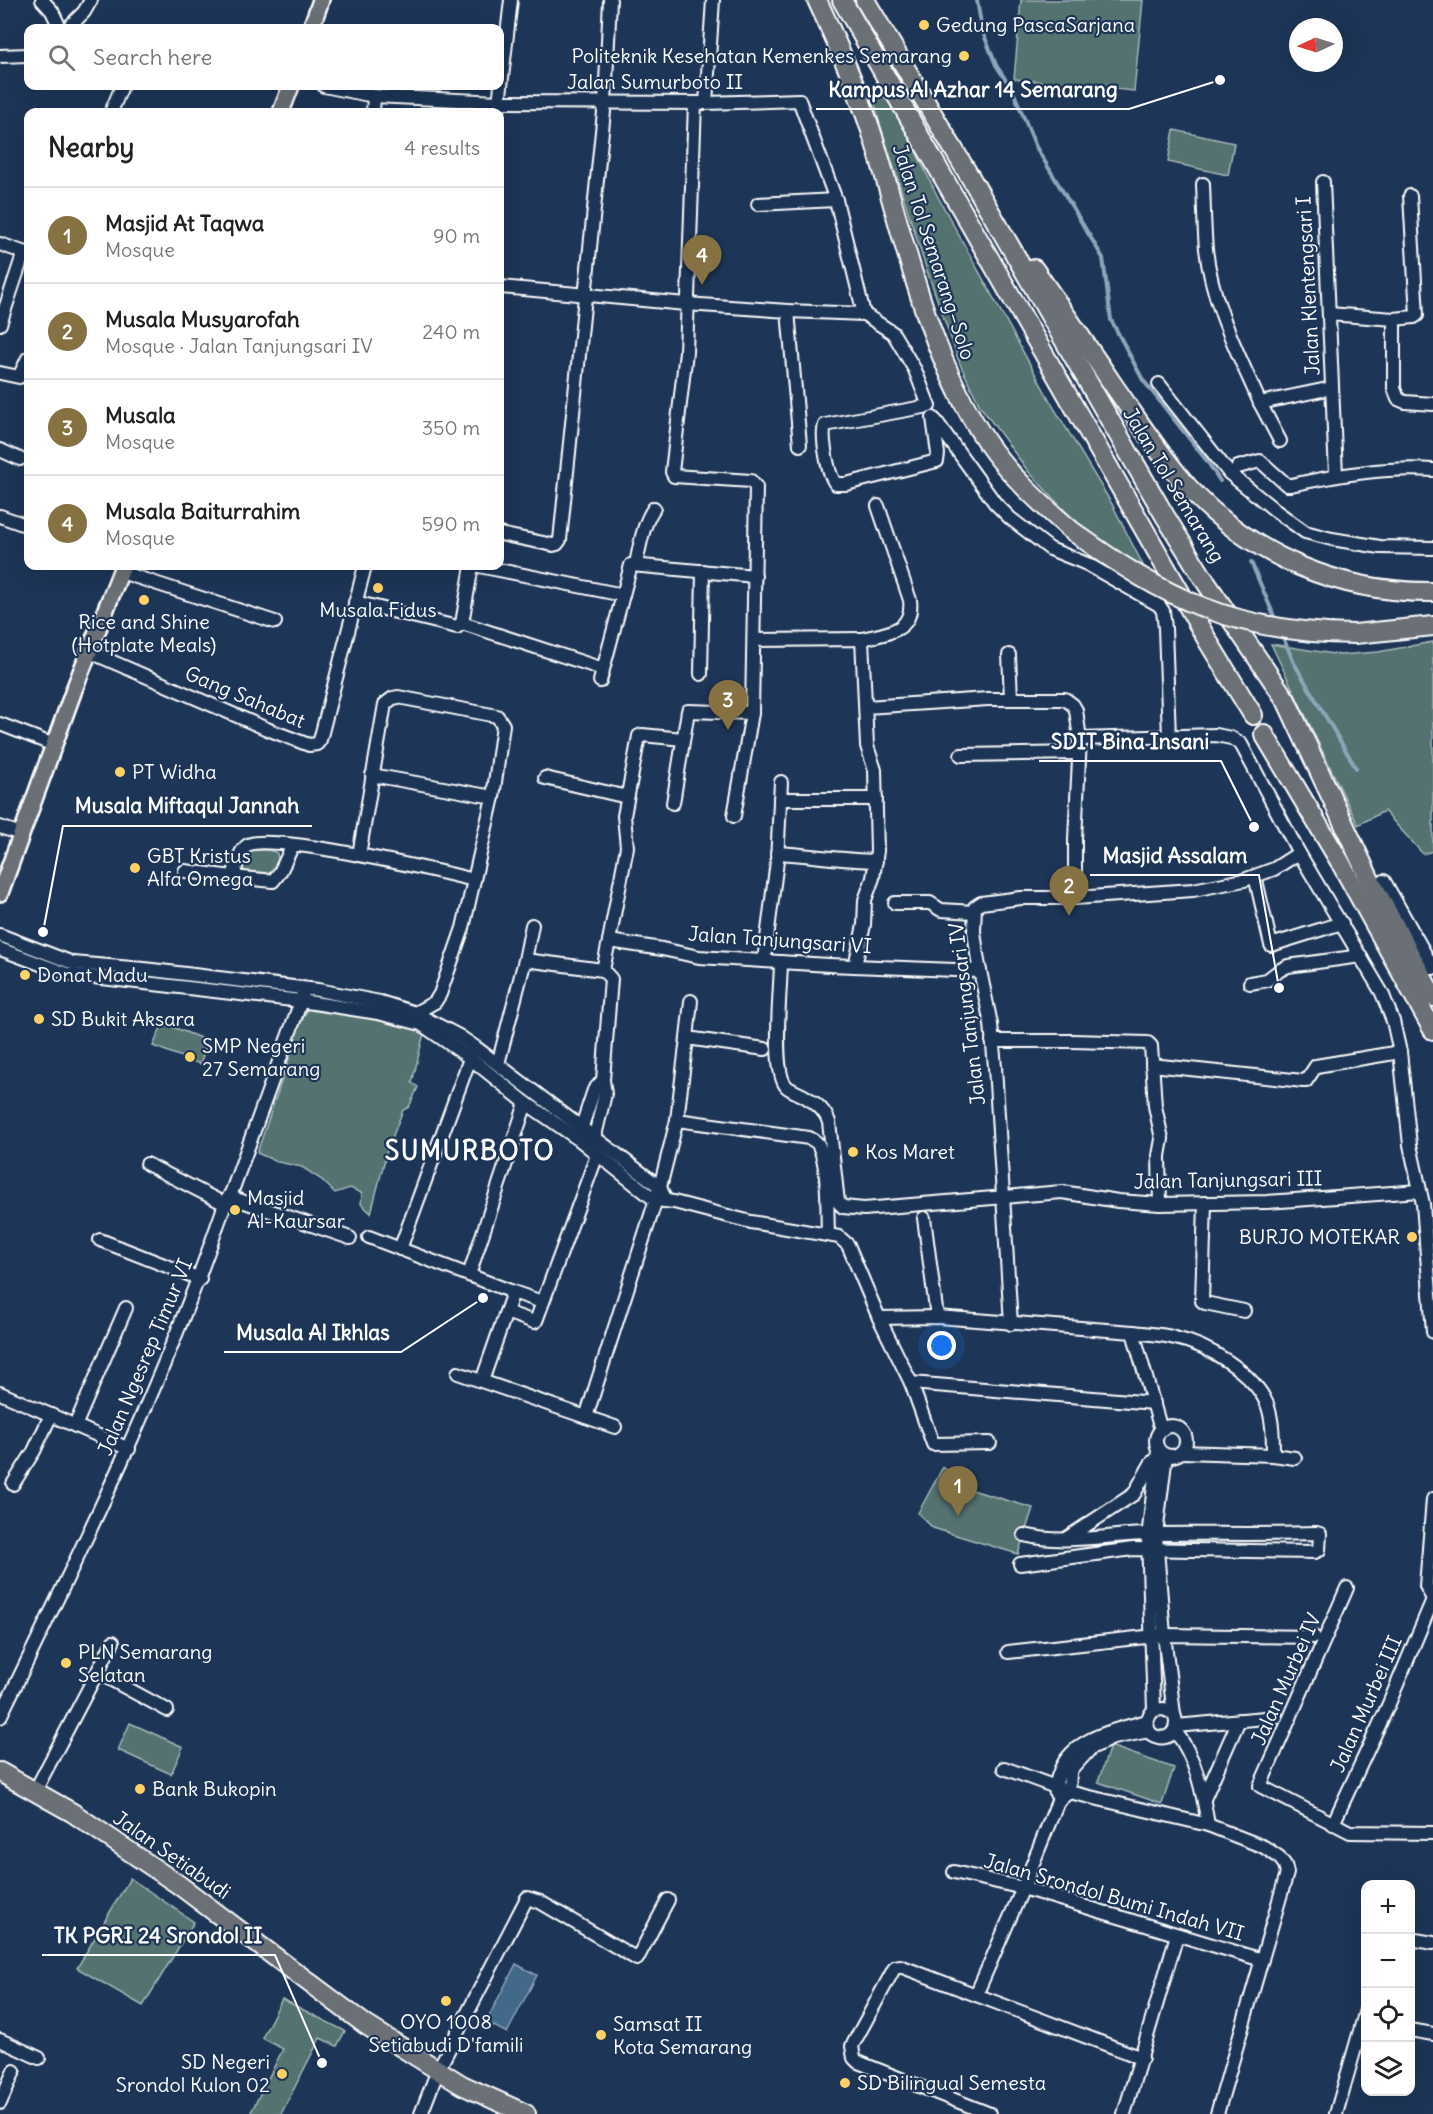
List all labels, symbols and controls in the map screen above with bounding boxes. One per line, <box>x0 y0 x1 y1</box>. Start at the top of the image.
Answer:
place label: Gedung PascaSarjana <box>936 12 1135 37</box>
marker: Gedung PascaSarjana <box>917 18 931 32</box>
north arrow <box>1289 18 1343 72</box>
search box <box>24 24 504 90</box>
icon: search <box>45 41 78 74</box>
text: Search here <box>93 43 212 71</box>
place label: Politeknik Kesehatan Kemenkes Semarang <box>572 43 952 68</box>
marker: Politeknik Kesehatan Kemenkes Semarang <box>957 49 971 63</box>
street label: Jalan Sumurboto II <box>567 69 743 94</box>
callout: Kampus Al Azhar 14 Semarang <box>816 70 1129 109</box>
text: Kampus Al Azhar 14 Semarang <box>828 76 1118 103</box>
text: Nearby <box>48 131 134 164</box>
text: 4 results <box>404 135 480 160</box>
street label: Jalan Tol Semarang–Solo <box>888 141 981 363</box>
street label: Jalan Klentengsari I <box>1290 196 1325 376</box>
text: Masjid At Taqwa <box>105 209 264 237</box>
text: 1 <box>64 223 71 248</box>
text: 90 m <box>433 223 480 248</box>
pin: 4 <box>682 236 722 285</box>
text: Mosque <box>105 237 175 262</box>
text: Musala Musyarofah <box>105 305 300 333</box>
text: 2 <box>62 319 73 344</box>
text: 240 m <box>422 319 480 344</box>
text: Mosque · Jalan Tanjungsari IV <box>105 333 373 358</box>
text: Musala <box>105 401 176 429</box>
street label: Jalan Tol Semarang <box>1118 403 1231 567</box>
text: 3 <box>62 415 73 440</box>
text: 350 m <box>422 415 480 440</box>
text: Mosque <box>105 429 175 454</box>
text: Musala Baiturrahim <box>105 497 300 525</box>
text: 4 <box>62 511 73 536</box>
text: 590 m <box>422 511 480 536</box>
text: Mosque <box>105 525 175 550</box>
marker: Musala Fidus <box>371 581 385 595</box>
marker: Rice and Shine (Hotplate Meals) <box>137 593 151 607</box>
place label: Musala Fidus <box>319 597 437 622</box>
place label: Rice and Shine (Hotplate Meals) <box>72 609 216 657</box>
street label: Gang Sahabat <box>181 660 309 733</box>
pin: 3 <box>708 680 748 730</box>
callout: SDIT Bina Insani <box>1039 722 1221 761</box>
text: SDIT Bina Insani <box>1051 728 1209 755</box>
place label: PT Widha <box>132 759 217 784</box>
marker: PT Widha <box>113 765 127 779</box>
callout: Musala Miftaqul Jannah <box>63 787 312 826</box>
text: Musala Miftaqul Jannah <box>75 792 299 819</box>
callout: Masjid Assalam <box>1090 836 1259 875</box>
text: Masjid Assalam <box>1103 842 1248 869</box>
place label: GBT Kristus Alfa Omega <box>147 843 253 891</box>
marker: GBT Kristus Alfa Omega <box>128 861 142 875</box>
pin: 2 <box>1050 866 1088 916</box>
street label: Jalan Tanjungsari VI <box>687 921 873 958</box>
street label: Jalan Tanjungsari IV <box>943 921 990 1107</box>
place label: Donat Madu <box>37 962 148 987</box>
marker: Donat Madu <box>18 968 32 982</box>
place label: SD Bukit Aksara <box>51 1006 195 1031</box>
marker: SD Bukit Aksara <box>32 1012 46 1026</box>
place label: SMP Negeri 27 Semarang <box>202 1033 320 1081</box>
marker: SMP Negeri 27 Semarang <box>183 1050 197 1064</box>
district label: SUMURBOTO <box>385 1134 555 1167</box>
place label: Kos Maret <box>865 1139 955 1164</box>
marker: Kos Maret <box>846 1145 860 1159</box>
street label: Jalan Tanjungsari III <box>1133 1165 1323 1194</box>
place label: Masjid Al-Kaursar <box>247 1185 345 1233</box>
marker: Masjid Al-Kaursar <box>228 1203 242 1217</box>
place label: BURJO MOTEKAR <box>1239 1224 1400 1249</box>
marker: BURJO MOTEKAR <box>1405 1230 1419 1244</box>
street label: Jalan Ngesrep Timur VI <box>92 1255 197 1459</box>
callout: Musala Al Ikhlas <box>224 1313 401 1352</box>
text: Musala Al Ikhlas <box>236 1319 390 1346</box>
your location <box>927 1331 956 1360</box>
pin: 1 <box>938 1466 978 1516</box>
street label: Jalan Murbei IV <box>1245 1609 1326 1749</box>
street label: Jalan Murbei III <box>1324 1632 1407 1776</box>
place label: PLN Semarang Selatan <box>78 1639 212 1687</box>
marker: PLN Semarang Selatan <box>59 1656 73 1670</box>
place label: Bank Bukopin <box>152 1776 277 1801</box>
marker: Bank Bukopin <box>133 1782 147 1796</box>
street label: Jalan Setiabudi <box>109 1805 236 1904</box>
street label: Jalan Srondol Bumi Indah VII <box>981 1847 1247 1946</box>
map controls <box>1361 1880 1415 2096</box>
button: + <box>1361 1880 1415 1934</box>
callout: TK PGRI 24 Srondol II <box>42 1916 275 1955</box>
text: TK PGRI 24 Srondol II <box>54 1922 262 1949</box>
button: − <box>1361 1934 1415 1988</box>
button: locate <box>1361 1988 1415 2042</box>
marker: OYO 1008 Setiabudi D'famili <box>439 1994 453 2008</box>
place label: OYO 1008 Setiabudi D'famili <box>369 2009 523 2057</box>
place label: Samsat II Kota Semarang <box>613 2011 752 2059</box>
marker: Samsat II Kota Semarang <box>594 2028 608 2042</box>
button: layers <box>1361 2042 1415 2096</box>
place label: SD Negeri Srondol Kulon 02 <box>116 2049 270 2097</box>
marker: SD Negeri Srondol Kulon 02 <box>275 2067 289 2081</box>
place label: SD Bilingual Semesta <box>857 2070 1046 2095</box>
marker: SD Bilingual Semesta <box>838 2076 852 2090</box>

